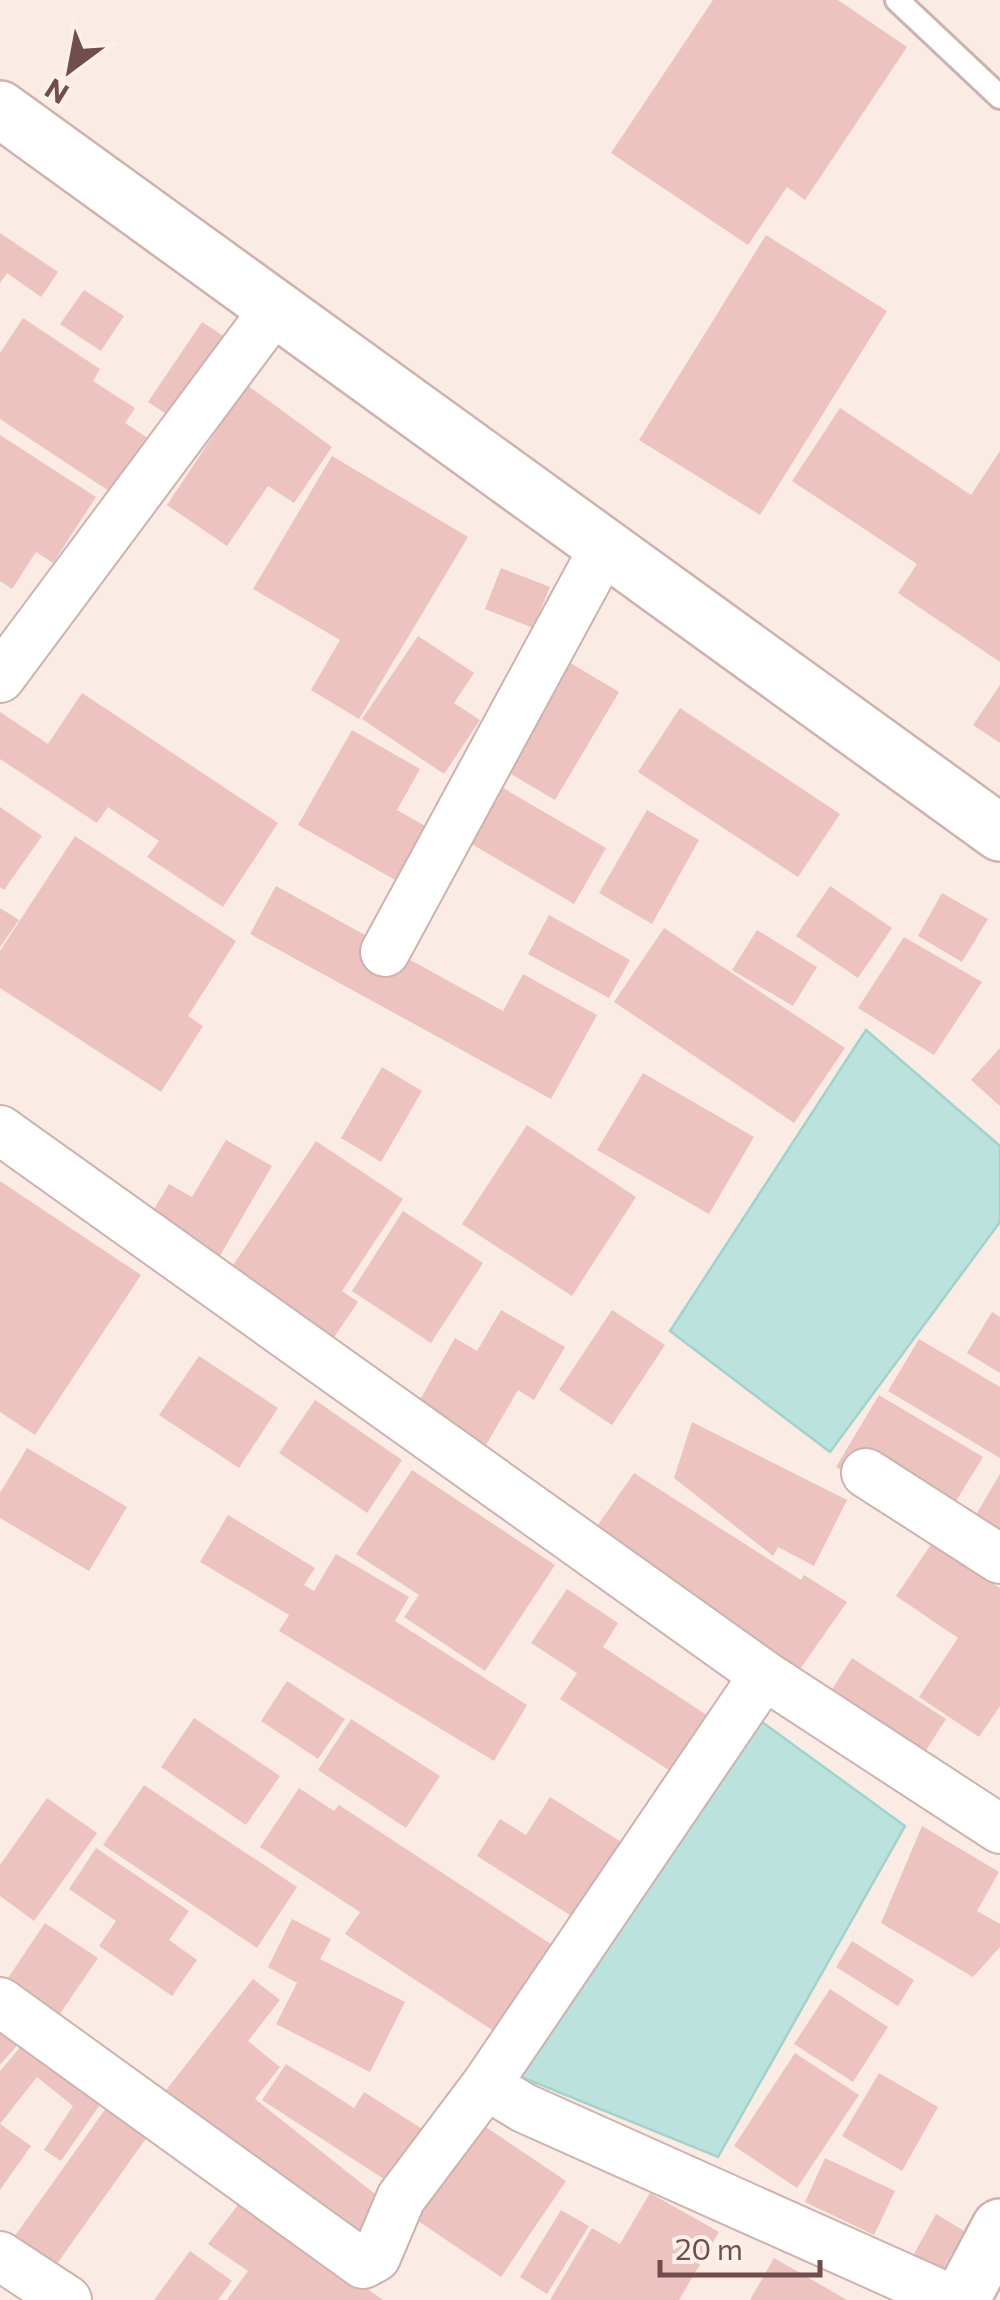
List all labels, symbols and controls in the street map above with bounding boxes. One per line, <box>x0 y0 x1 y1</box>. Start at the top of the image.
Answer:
north arrow <box>20 20 120 120</box>
text: N <box>38 72 74 112</box>
scale bar <box>660 2215 820 2277</box>
text: 20 m <box>675 2229 743 2266</box>

